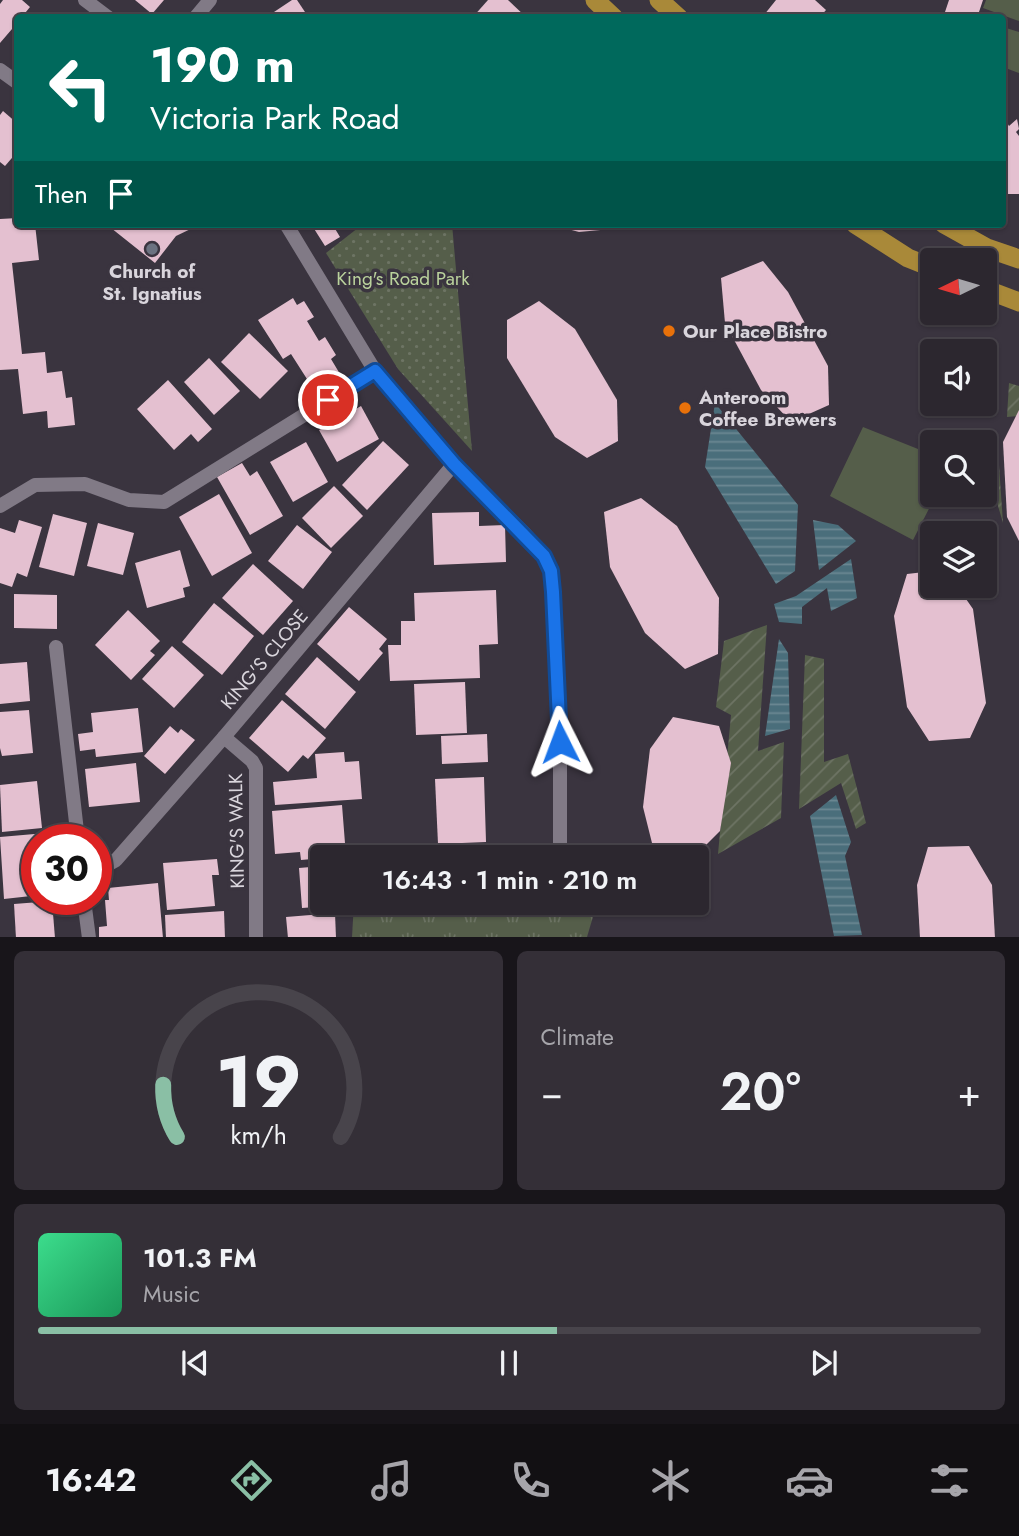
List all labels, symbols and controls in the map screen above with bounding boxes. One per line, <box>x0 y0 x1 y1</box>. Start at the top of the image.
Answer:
text: 190 m <box>150 30 295 100</box>
icon: left <box>35 42 126 133</box>
text: Victoria Park Road <box>150 95 400 141</box>
text: Then <box>35 175 88 213</box>
icon: arrive <box>102 175 140 213</box>
marker: Church of St. Ignatius <box>144 241 160 257</box>
north arrow <box>920 248 998 326</box>
map controls <box>920 248 997 598</box>
place label: Church of St. Ignatius <box>102 258 202 307</box>
park label: King's Road Park <box>336 265 470 292</box>
place label: Our Place Bistro <box>683 318 828 345</box>
marker: Our Place Bistro <box>661 323 677 339</box>
button: sound <box>920 339 997 416</box>
pin <box>298 370 358 430</box>
icon: arrive <box>309 381 347 419</box>
place label: Anteroom Coffee Brewers <box>698 384 837 433</box>
marker: Anteroom Coffee Brewers <box>677 400 693 416</box>
button: search <box>920 430 997 507</box>
button: layers <box>920 521 997 598</box>
street label: KING'S CLOSE <box>214 603 314 715</box>
position arrow <box>523 705 597 779</box>
street label: KING'S WALK <box>222 773 251 889</box>
speed limit sign: 30 <box>21 824 112 915</box>
text: 16:43 · 1 min · 210 m <box>382 861 637 899</box>
text: Climate <box>541 1020 614 1054</box>
text: 19 <box>215 1029 301 1134</box>
text: 20° <box>720 1054 801 1130</box>
text: − <box>541 1065 563 1120</box>
text: + <box>958 1065 981 1120</box>
text: km/h <box>230 1116 287 1152</box>
text: 101.3 FM <box>143 1239 257 1277</box>
text: Music <box>143 1277 200 1311</box>
icon: previous <box>176 1344 214 1382</box>
icon: pause <box>490 1344 528 1382</box>
icon: next <box>805 1344 843 1382</box>
icon: directions <box>227 1456 276 1505</box>
icon: music <box>367 1456 416 1505</box>
icon: phone <box>506 1456 555 1505</box>
icon: climate <box>646 1456 695 1505</box>
icon: car <box>785 1456 834 1505</box>
icon: filters <box>925 1456 974 1505</box>
text: 16:42 <box>45 1457 137 1503</box>

